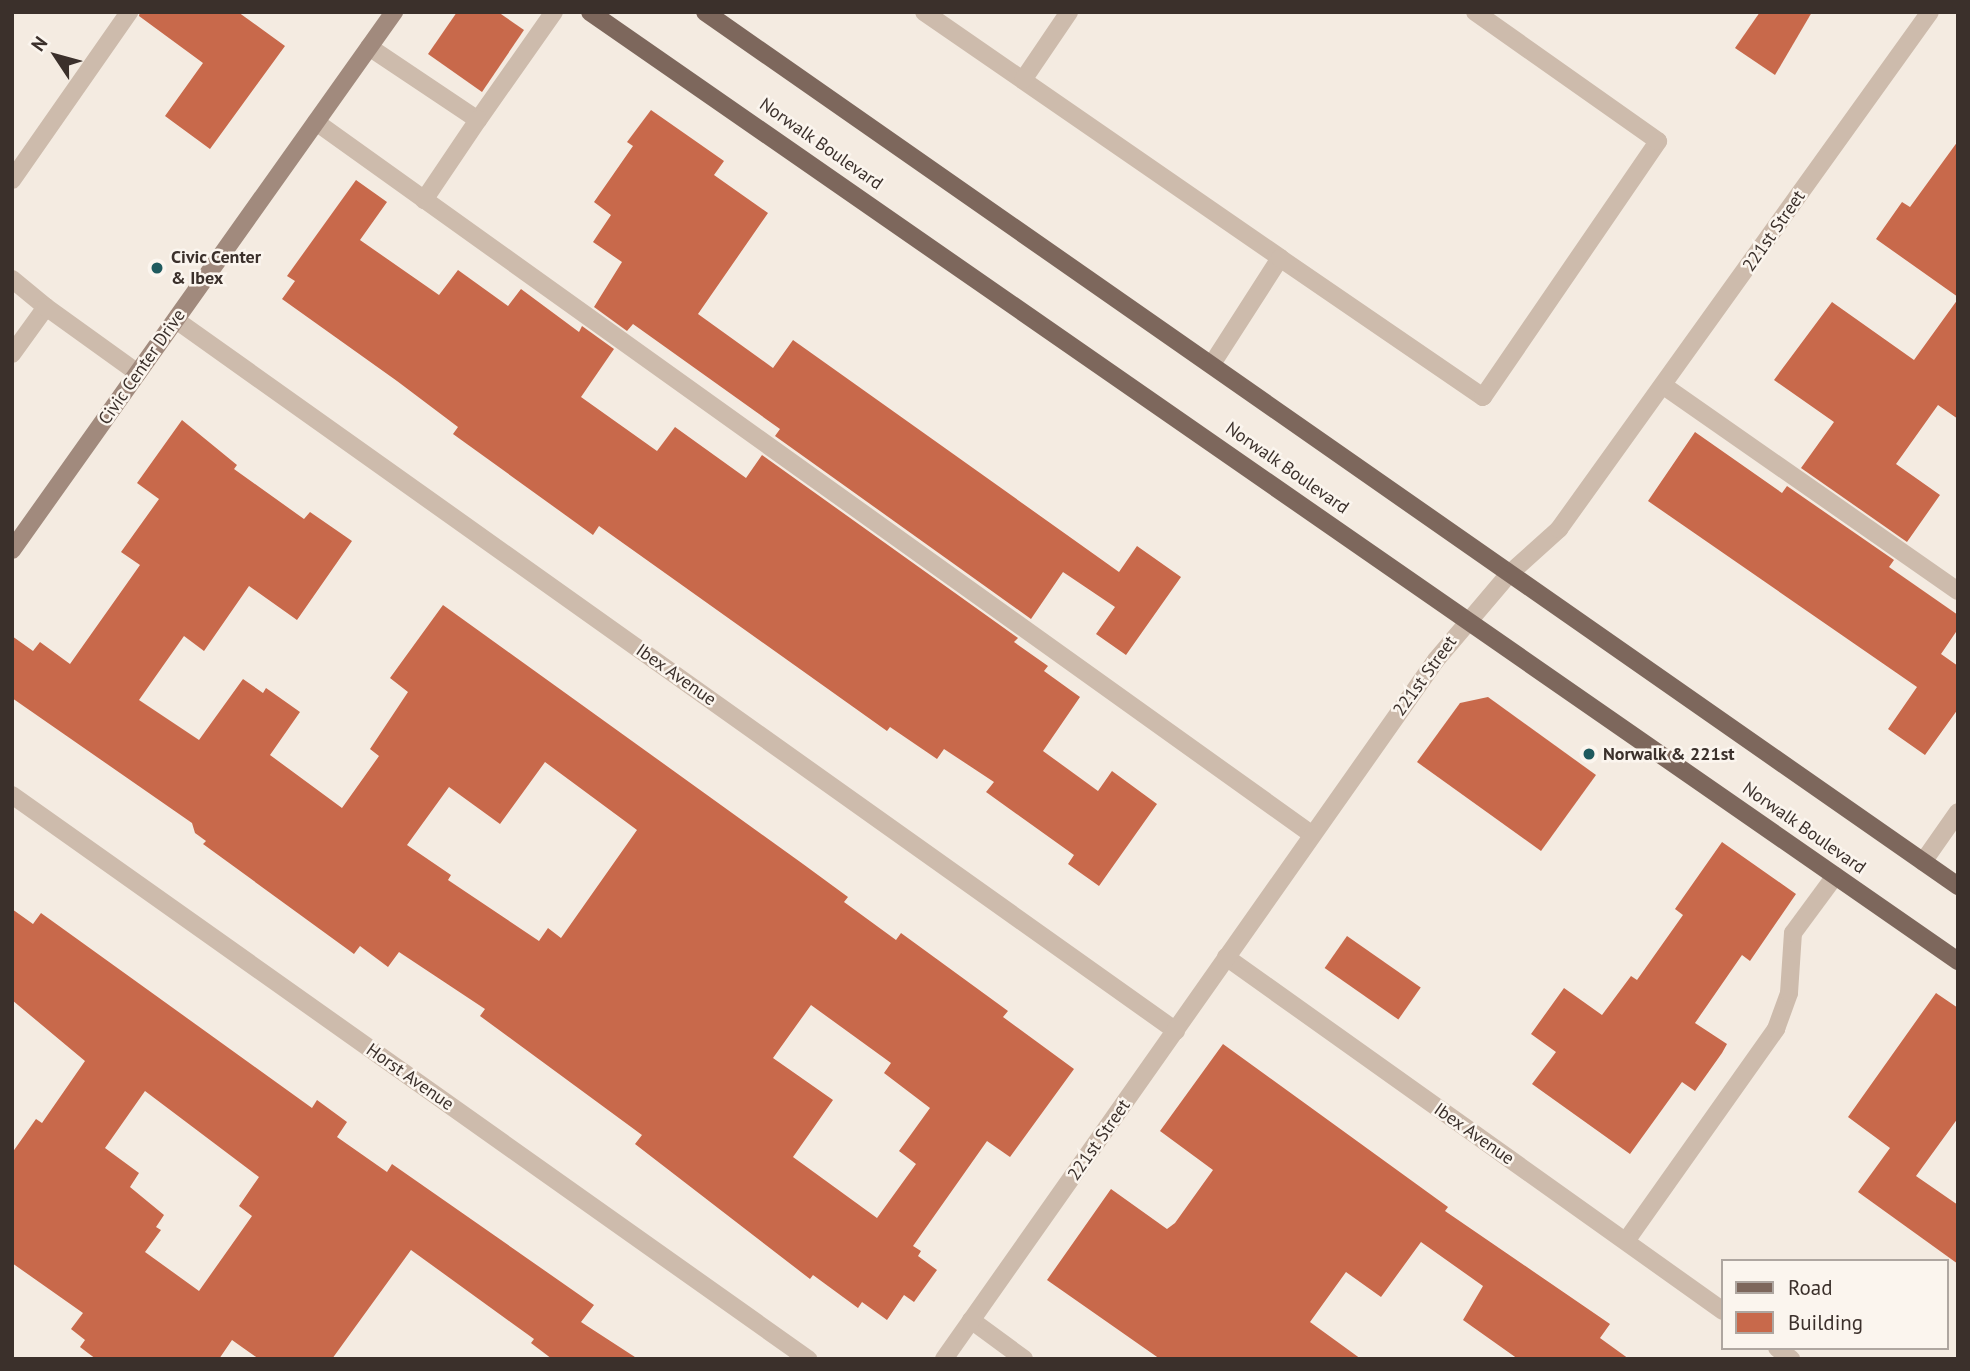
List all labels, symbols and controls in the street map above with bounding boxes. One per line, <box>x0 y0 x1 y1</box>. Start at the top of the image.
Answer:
north arrow <box>21 21 91 91</box>
text: N <box>26 32 52 56</box>
street label: Norwalk Boulevard <box>755 93 887 195</box>
street label: 221st Street <box>1738 186 1810 276</box>
place label: Civic Center & Ibex <box>171 247 262 290</box>
marker: Civic Center & Ibex <box>149 260 165 276</box>
street label: Civic Center Drive <box>94 305 190 429</box>
street label: Norwalk Boulevard <box>1221 417 1353 519</box>
street label: 221st Street <box>1389 632 1461 720</box>
street label: Ibex Avenue <box>631 639 721 711</box>
place label: Norwalk & 221st <box>1603 743 1735 765</box>
marker: Norwalk & 221st <box>1581 746 1597 762</box>
street label: Norwalk Boulevard <box>1738 777 1870 879</box>
street label: Horst Avenue <box>362 1039 458 1115</box>
street label: 221st Street <box>1063 1095 1135 1185</box>
street label: Ibex Avenue <box>1429 1098 1519 1170</box>
legend <box>1722 1259 1949 1350</box>
text: Road <box>1788 1274 1832 1301</box>
text: Building <box>1788 1309 1863 1336</box>

